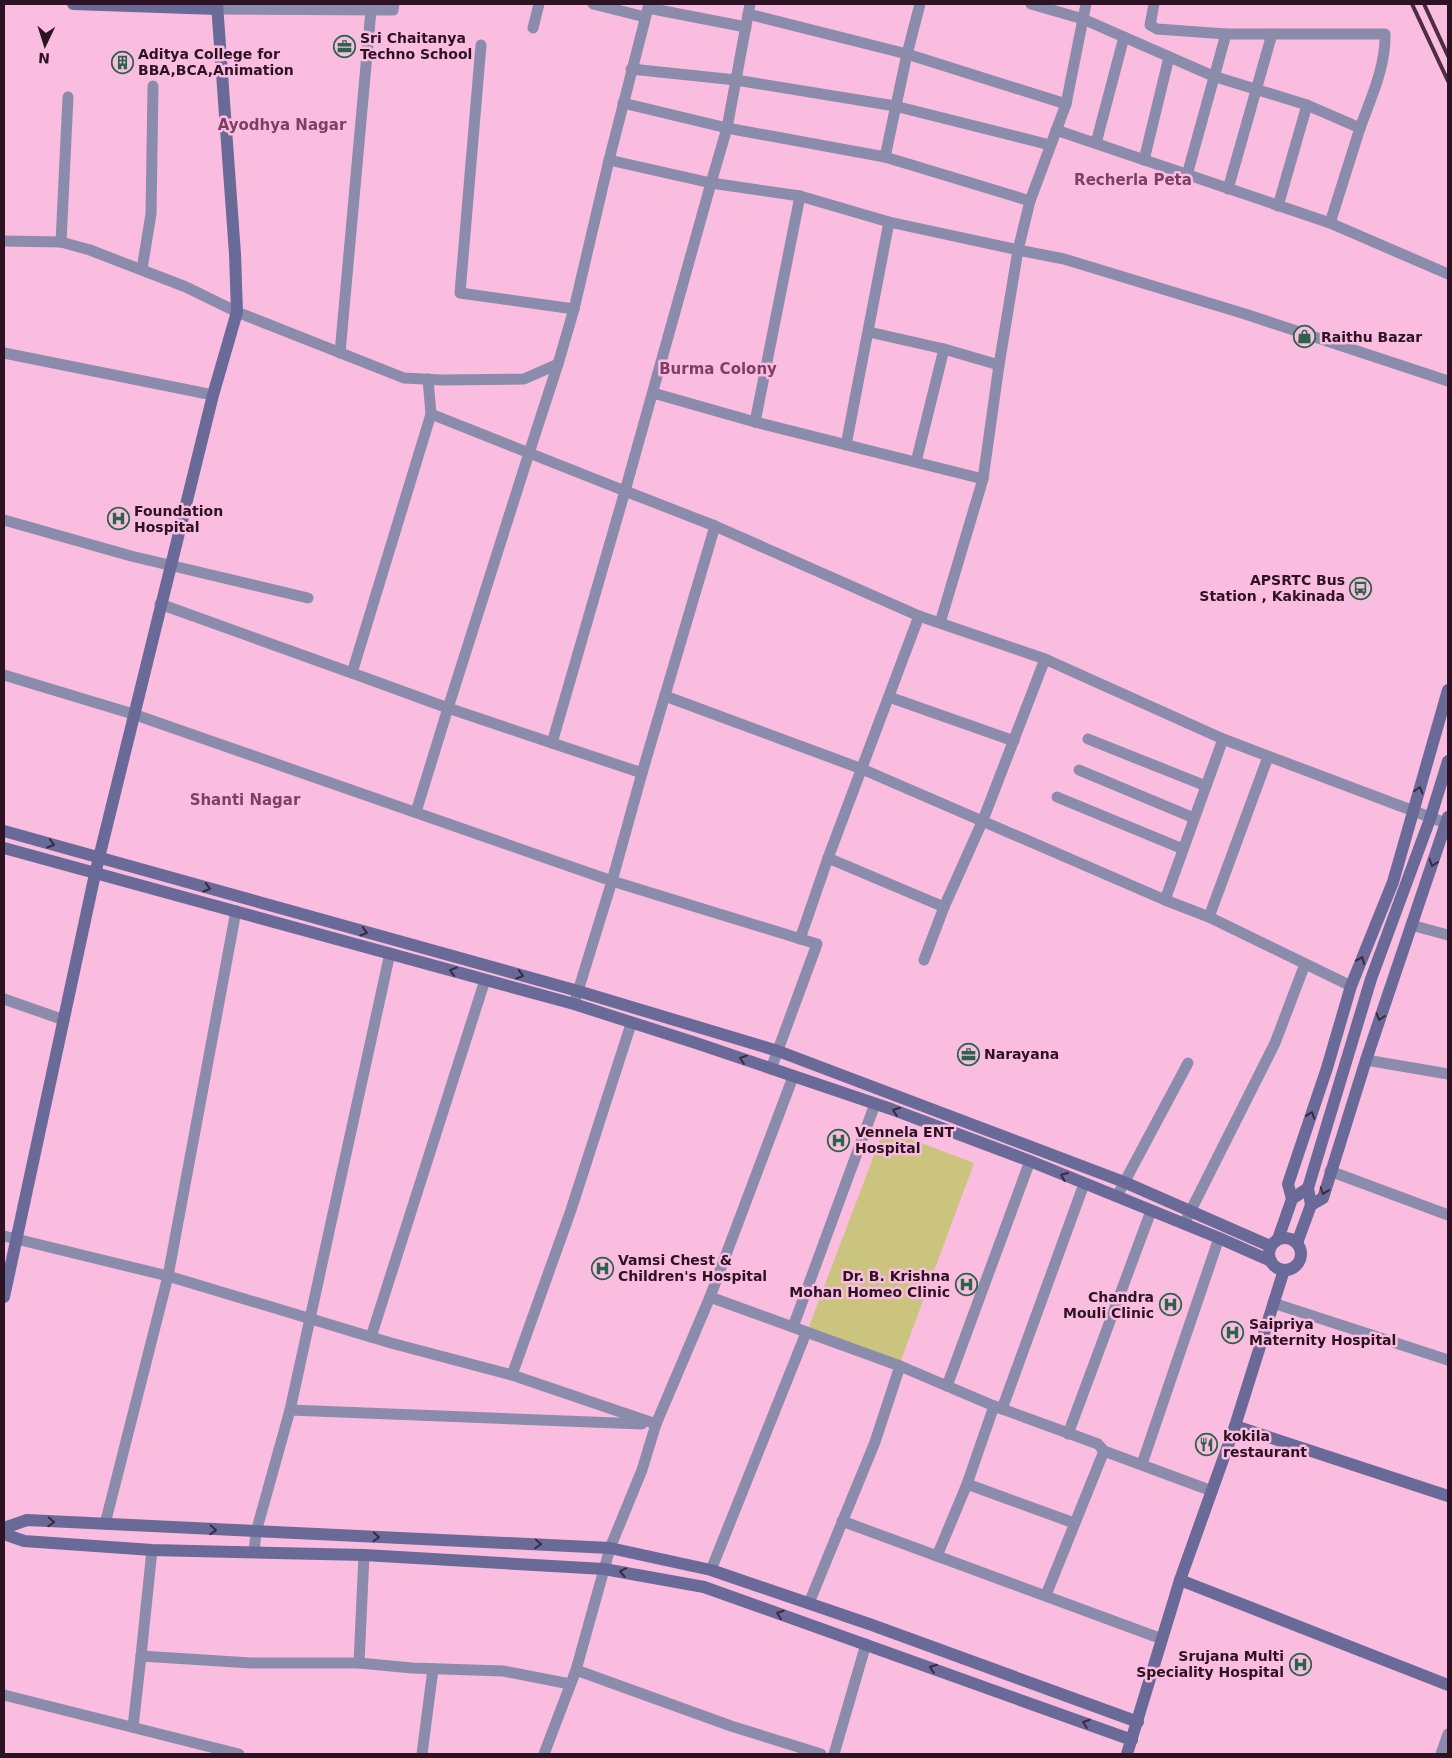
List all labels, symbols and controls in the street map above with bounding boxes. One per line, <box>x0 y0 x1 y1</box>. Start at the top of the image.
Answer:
north arrow <box>20 20 70 70</box>
place label: Sri Chaitanya Techno School <box>360 30 472 62</box>
office icon: Sri Chaitanya Techno School <box>332 34 356 58</box>
place label: Aditya College for BBA,BCA,Animation <box>138 46 294 78</box>
text: N <box>38 50 50 66</box>
building icon: Aditya College for BBA,BCA,Animation <box>110 50 134 74</box>
district label: Ayodhya Nagar <box>218 116 347 134</box>
district label: Recherla Peta <box>1074 171 1192 189</box>
shop icon: Raithu Bazar <box>1293 325 1317 349</box>
place label: Raithu Bazar <box>1321 329 1422 345</box>
district label: Burma Colony <box>659 360 777 378</box>
place label: Foundation Hospital <box>134 503 223 535</box>
hospital icon: Foundation Hospital <box>106 507 130 531</box>
place label: APSRTC Bus Station , Kakinada <box>1199 572 1345 604</box>
bus stop icon: APSRTC Bus Station , Kakinada <box>1349 576 1373 600</box>
one-way arrow <box>1413 786 1424 795</box>
district label: Shanti Nagar <box>190 791 301 809</box>
one-way arrow <box>46 839 54 849</box>
one-way arrow <box>1428 858 1438 867</box>
one-way arrow <box>202 883 210 893</box>
one-way arrow <box>359 926 368 937</box>
one-way arrow <box>1355 956 1365 965</box>
one-way arrow <box>449 966 458 977</box>
one-way arrow <box>516 970 524 980</box>
one-way arrow <box>1376 1012 1386 1020</box>
office icon: Narayana <box>956 1042 980 1066</box>
place label: Narayana <box>984 1046 1059 1062</box>
one-way arrow <box>739 1054 747 1064</box>
one-way arrow <box>893 1107 901 1117</box>
one-way arrow <box>1305 1111 1315 1119</box>
place label: Vennela ENT Hospital <box>855 1124 954 1156</box>
hospital icon: Vennela ENT Hospital <box>827 1128 851 1152</box>
one-way arrow <box>1060 1171 1069 1182</box>
one-way arrow <box>1320 1186 1330 1195</box>
place label: Vamsi Chest & Children's Hospital <box>618 1252 767 1284</box>
hospital icon: Vamsi Chest & Children's Hospital <box>590 1256 614 1280</box>
place label: Dr. B. Krishna Mohan Homeo Clinic <box>789 1268 950 1300</box>
hospital icon: Dr. B. Krishna Mohan Homeo Clinic <box>954 1272 978 1296</box>
place label: Chandra Mouli Clinic <box>1063 1289 1154 1321</box>
hospital icon: Chandra Mouli Clinic <box>1158 1293 1182 1317</box>
place label: Saipriya Maternity Hospital <box>1249 1316 1396 1348</box>
hospital icon: Saipriya Maternity Hospital <box>1221 1320 1245 1344</box>
place label: kokila restaurant <box>1223 1428 1307 1460</box>
restaurant icon: kokila restaurant <box>1195 1432 1219 1456</box>
one-way arrow <box>47 1516 55 1527</box>
one-way arrow <box>210 1524 218 1535</box>
one-way arrow <box>372 1531 380 1542</box>
one-way arrow <box>534 1539 542 1550</box>
one-way arrow <box>619 1568 628 1578</box>
one-way arrow <box>776 1610 785 1620</box>
place label: Srujana Multi Speciality Hospital <box>1136 1648 1284 1680</box>
hospital icon: Srujana Multi Speciality Hospital <box>1288 1652 1312 1676</box>
one-way arrow <box>929 1664 938 1674</box>
one-way arrow <box>1082 1719 1091 1729</box>

